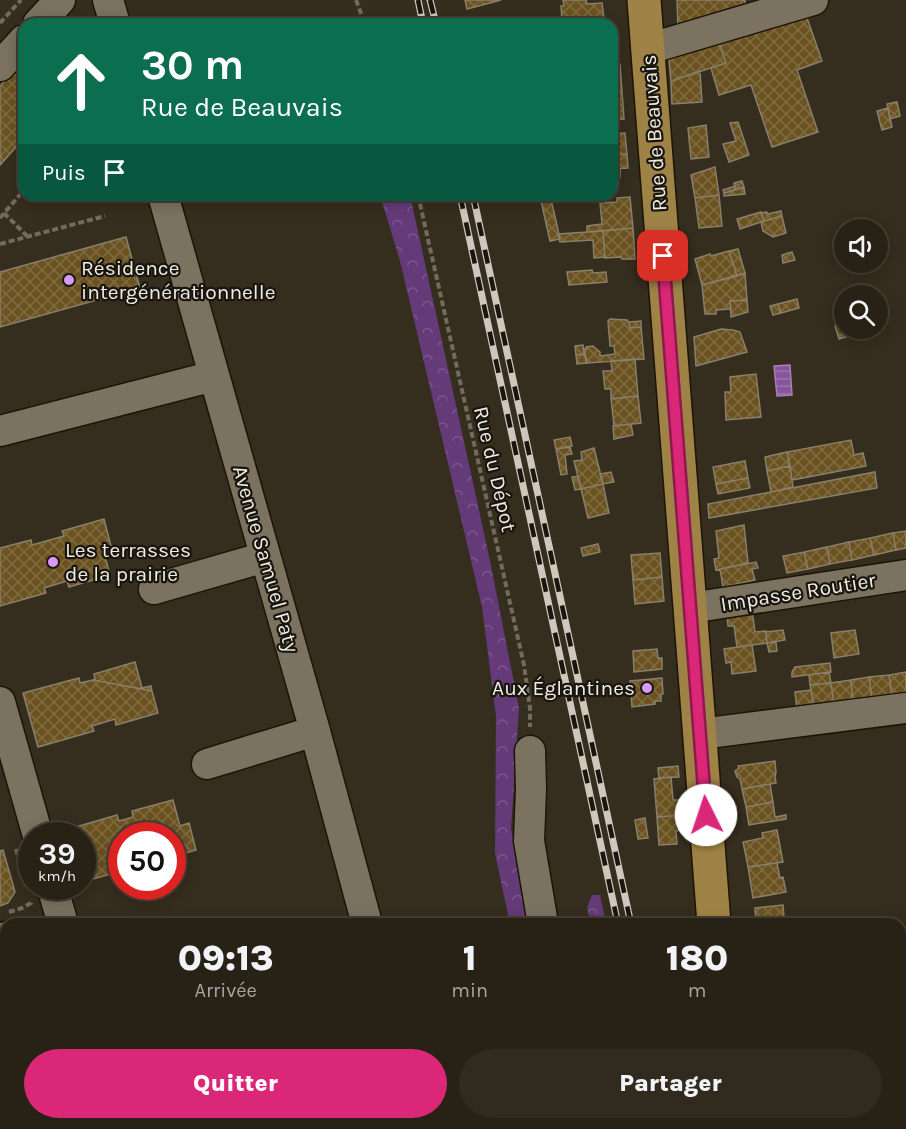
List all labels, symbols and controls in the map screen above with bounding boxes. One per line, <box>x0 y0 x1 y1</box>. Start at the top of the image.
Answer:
text: 30 m <box>141 40 244 90</box>
icon: ahead <box>42 42 120 120</box>
street label: Rue de Beauvais <box>637 54 671 212</box>
text: Rue de Beauvais <box>141 91 343 123</box>
icon: arrive <box>98 156 131 189</box>
text: Puis <box>42 160 86 186</box>
map controls <box>834 219 888 339</box>
button: sound <box>834 219 888 273</box>
pin <box>637 230 688 281</box>
icon: arrive <box>646 239 679 272</box>
place label: Résidence intergénérationnelle <box>81 256 275 304</box>
marker: Résidence intergénérationnelle <box>62 273 76 287</box>
button: search <box>834 285 888 339</box>
street label: Rue du Dépot <box>469 404 521 534</box>
street label: Avenue Samuel Paty <box>228 463 304 655</box>
place label: Les terrasses de la prairie <box>65 538 191 586</box>
marker: Les terrasses de la prairie <box>46 555 60 569</box>
street label: Impasse Routier <box>719 568 878 616</box>
place label: Aux Églantines <box>492 676 635 700</box>
marker: Aux Églantines <box>640 681 654 695</box>
position arrow <box>674 783 738 847</box>
speed limit sign: 50 <box>108 822 186 900</box>
text: 39 <box>39 836 75 872</box>
text: km/h <box>38 867 76 885</box>
text: 09:13 <box>178 937 274 979</box>
text: 1 <box>463 937 477 979</box>
text: 180 <box>666 937 728 979</box>
text: Arrivée <box>194 979 257 1002</box>
text: min <box>451 979 488 1002</box>
text: m <box>688 979 706 1002</box>
button: Quitter <box>24 1049 447 1118</box>
button: Partager <box>459 1049 882 1118</box>

